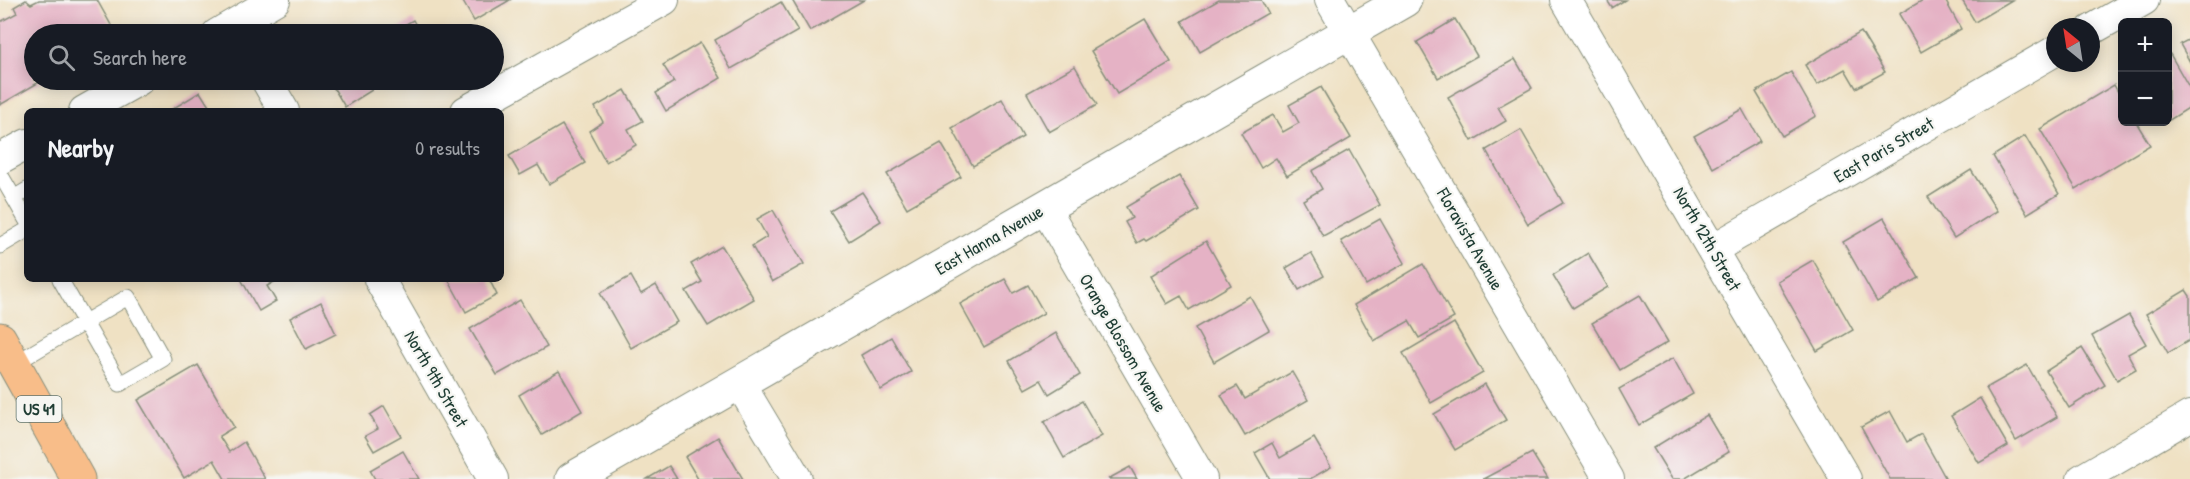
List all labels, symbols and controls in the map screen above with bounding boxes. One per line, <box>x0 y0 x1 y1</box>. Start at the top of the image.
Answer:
north arrow <box>2046 18 2100 72</box>
map controls <box>2118 18 2172 126</box>
button: + <box>2118 18 2172 72</box>
search box <box>24 24 504 90</box>
icon: search <box>45 41 78 74</box>
text: Search here <box>93 42 187 72</box>
button: − <box>2118 72 2172 126</box>
street label: East Paris Street <box>1829 110 1939 188</box>
text: Nearby <box>48 130 114 165</box>
text: 0 results <box>415 134 480 161</box>
street label: Floravista Avenue <box>1431 182 1510 294</box>
street label: North 12th Street <box>1668 182 1748 296</box>
street label: East Hanna Avenue <box>930 199 1047 281</box>
street label: Orange Blossom Avenue <box>1074 269 1173 416</box>
street label: North 9th Street <box>399 326 475 432</box>
road number: US 41 <box>16 396 62 422</box>

